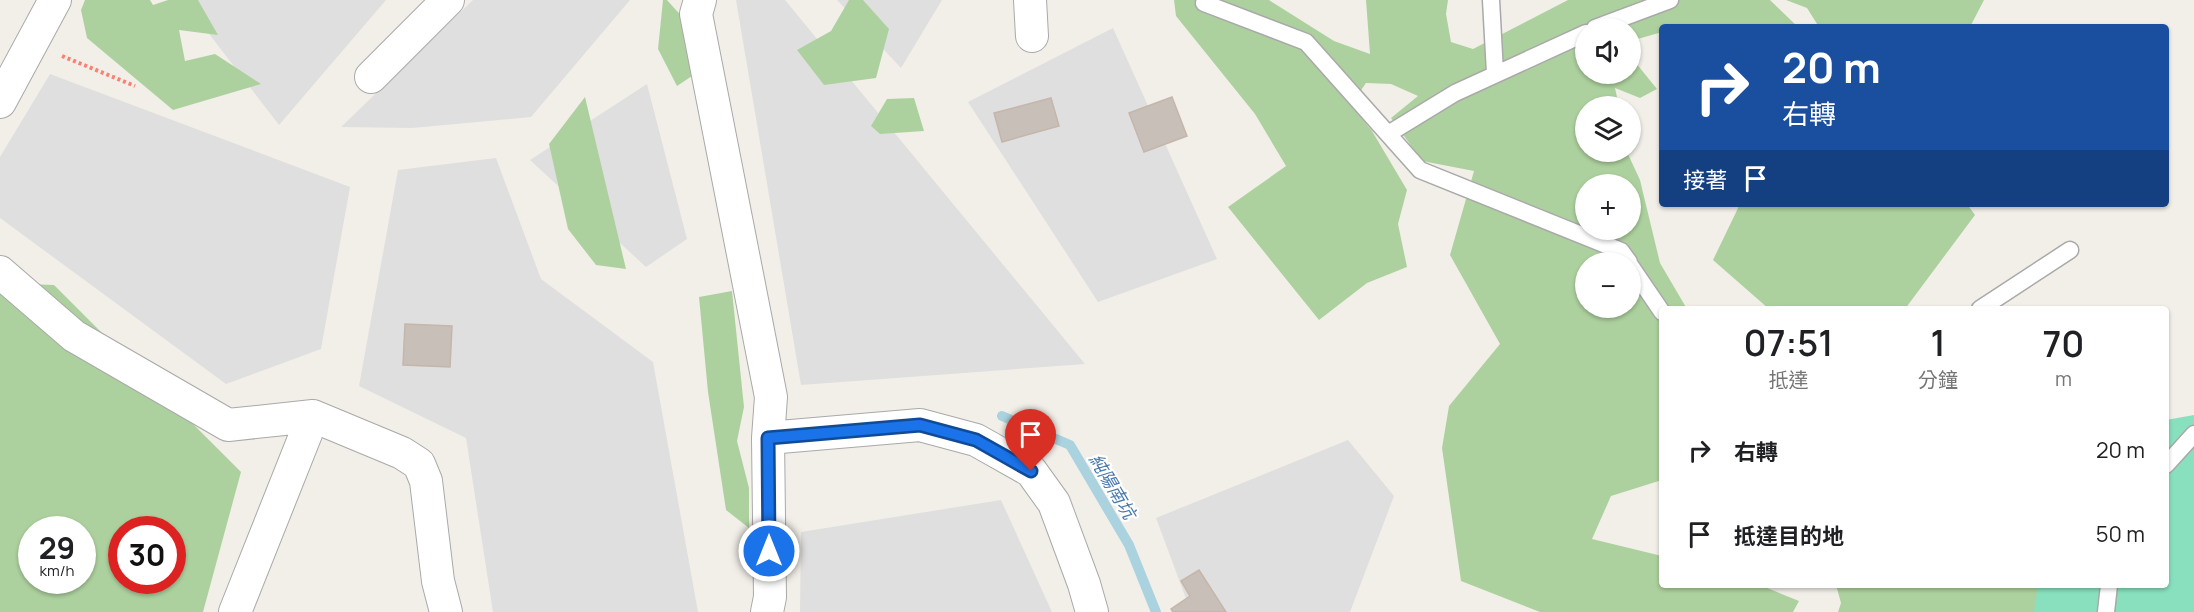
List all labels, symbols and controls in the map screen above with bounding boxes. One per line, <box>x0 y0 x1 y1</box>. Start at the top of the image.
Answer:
map controls <box>1575 18 1641 318</box>
button: sound <box>1575 18 1641 84</box>
text: 20 m <box>1782 38 1881 96</box>
icon: right <box>1683 48 1761 126</box>
text: 右轉 <box>1782 95 1836 132</box>
button: layers <box>1575 96 1641 162</box>
icon: arrive <box>1739 162 1772 195</box>
text: 接著 <box>1683 165 1727 195</box>
button: + <box>1575 174 1641 240</box>
button: − <box>1575 252 1641 318</box>
text: 07:51 <box>1744 318 1833 367</box>
text: 1 <box>1930 318 1946 367</box>
text: 70 <box>2043 319 2084 368</box>
text: m <box>2055 365 2072 392</box>
text: 抵達 <box>1768 366 1808 393</box>
text: 分鐘 <box>1918 366 1958 393</box>
pin <box>1005 409 1056 471</box>
icon: arrive <box>1014 418 1047 451</box>
icon: right <box>1683 434 1716 467</box>
text: 20 m <box>2096 435 2145 465</box>
text: 右轉 <box>1734 437 1778 467</box>
water label: 純陽南坑 <box>1084 449 1143 526</box>
speed limit sign: 30 <box>108 516 186 594</box>
icon: arrive <box>1683 518 1716 551</box>
position arrow <box>737 519 801 583</box>
text: 50 m <box>2096 519 2145 549</box>
text: 抵達目的地 <box>1734 521 1844 551</box>
text: 29 <box>39 527 75 568</box>
text: km/h <box>40 560 74 581</box>

